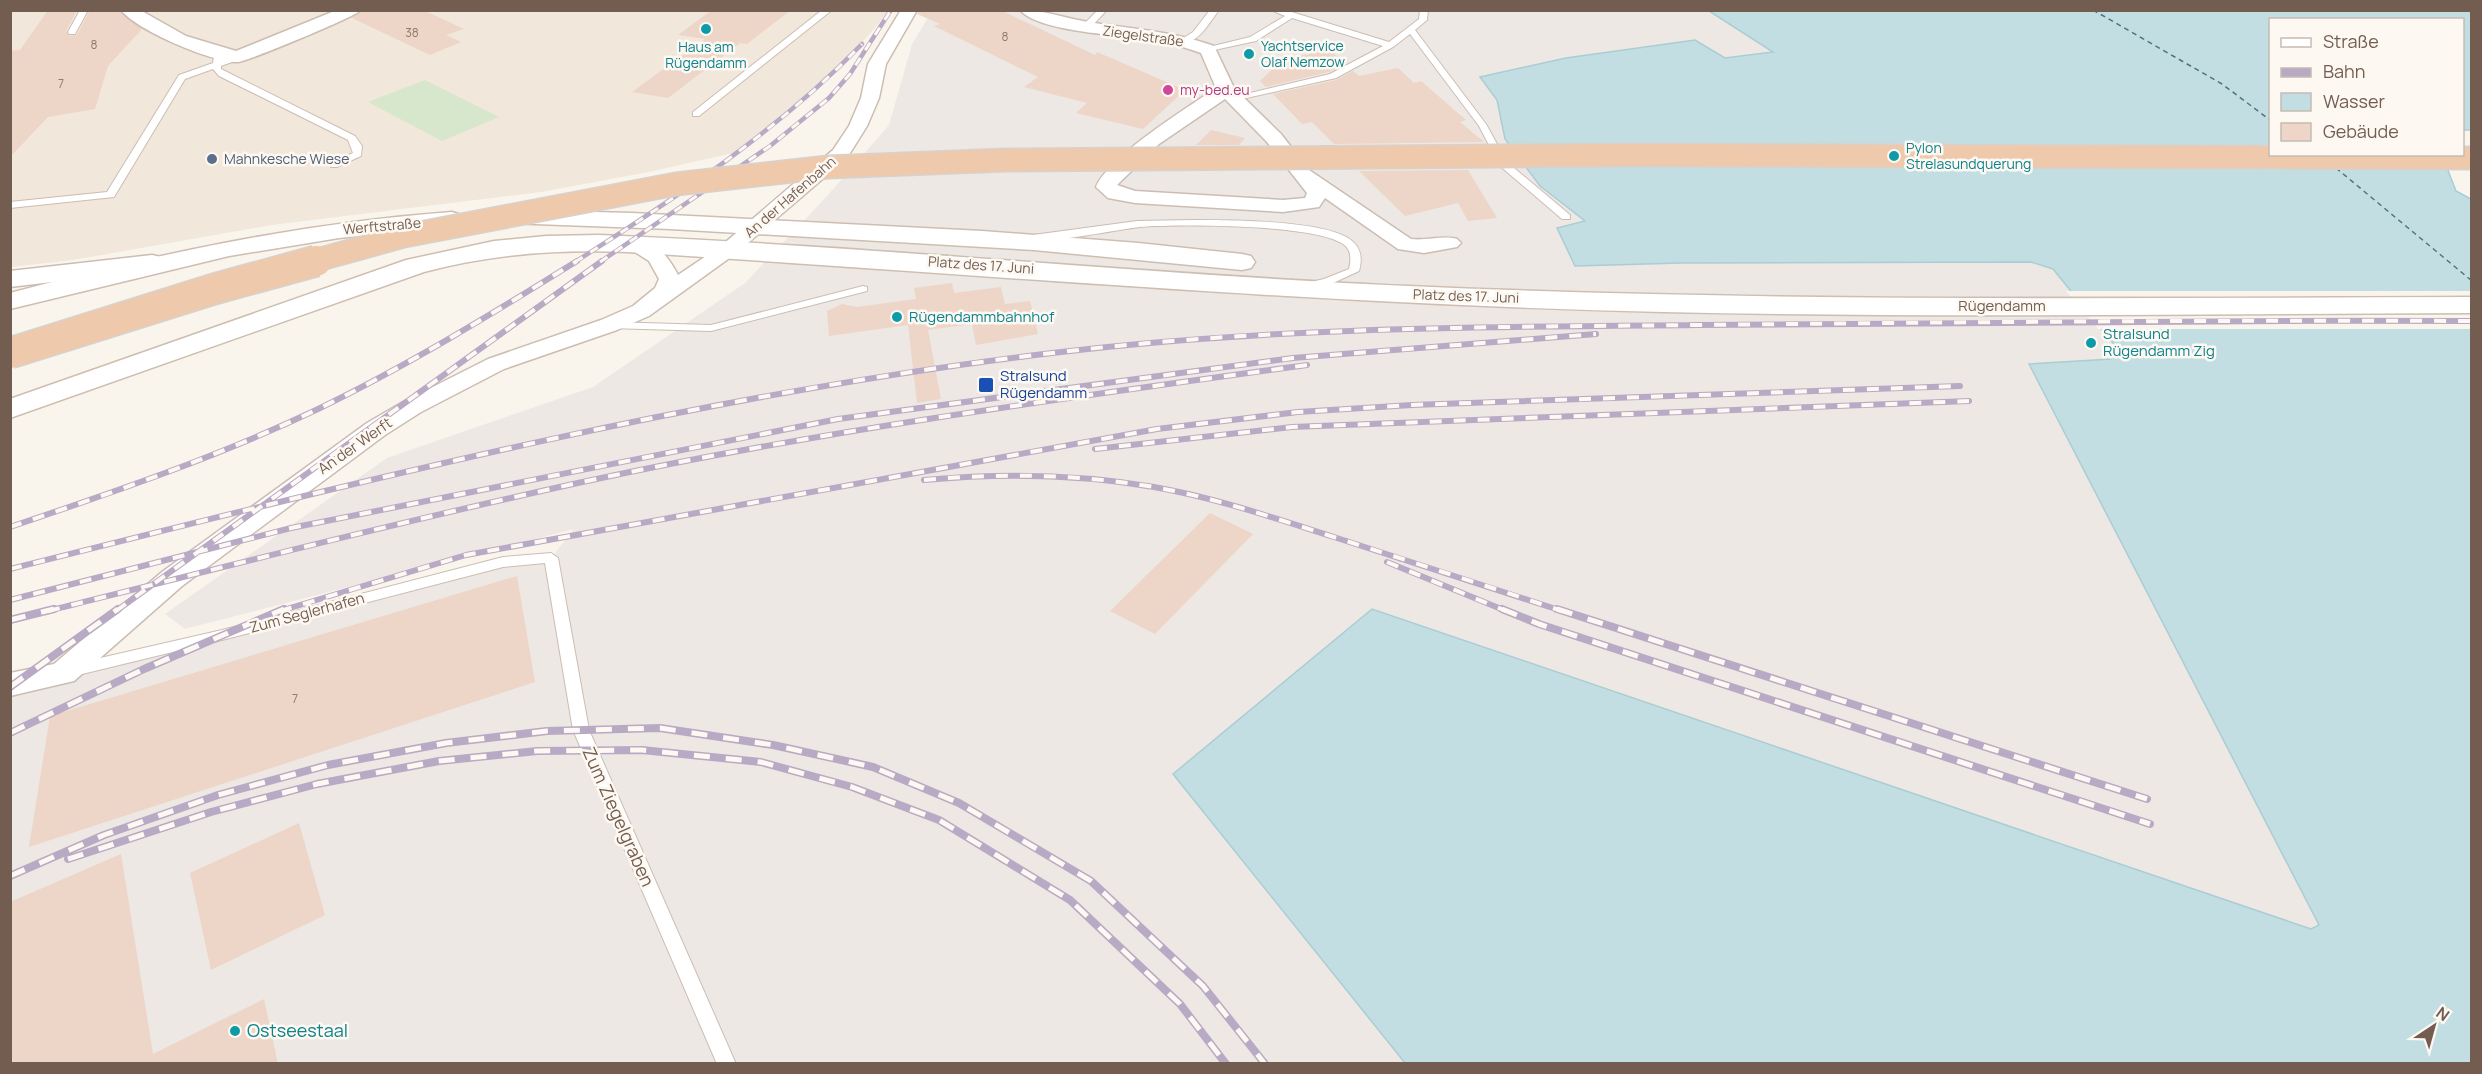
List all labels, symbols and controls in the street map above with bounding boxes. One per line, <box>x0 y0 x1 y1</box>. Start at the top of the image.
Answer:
legend <box>2269 18 2464 156</box>
street label: Ziegelstraße <box>1101 20 1185 51</box>
marker: Haus am Rügendamm <box>699 22 713 36</box>
house number: 38 <box>405 24 419 41</box>
house number: 8 <box>1002 28 1009 45</box>
text: Straße <box>2323 29 2379 53</box>
house number: 8 <box>91 36 98 53</box>
place label: Yachtservice Olaf Nemzow <box>1261 36 1345 71</box>
place label: Haus am Rügendamm <box>665 37 747 72</box>
marker: Yachtservice Olaf Nemzow <box>1242 47 1256 61</box>
text: Bahn <box>2323 59 2365 83</box>
house number: 7 <box>58 75 64 92</box>
place label: my-bed.eu <box>1180 80 1250 99</box>
marker: my-bed.eu <box>1161 83 1175 97</box>
text: Wasser <box>2323 89 2385 113</box>
text: Gebäude <box>2323 119 2399 143</box>
place label: Pylon Strelasundquerung <box>1906 138 2031 173</box>
place label: Mahnkesche Wiese <box>224 149 349 168</box>
marker: Pylon Strelasundquerung <box>1887 149 1901 163</box>
marker: Mahnkesche Wiese <box>205 152 219 166</box>
street label: An der Hafenbahn <box>740 152 839 242</box>
street label: Werftstraße <box>342 213 422 238</box>
street label: Platz des 17. Juni <box>927 251 1035 278</box>
street label: Platz des 17. Juni <box>1413 284 1519 307</box>
street label: Rügendamm <box>1958 295 2046 316</box>
place label: Rügendammbahnhof <box>909 306 1055 327</box>
marker: Rügendammbahnhof <box>890 310 904 324</box>
place label: Stralsund Rügendamm Zig <box>2103 323 2215 361</box>
marker: Stralsund Rügendamm Zig <box>2084 336 2098 350</box>
place label: Stralsund Rügendamm <box>1000 365 1087 403</box>
marker: Stralsund Rügendamm <box>977 376 995 394</box>
street label: An der Werft <box>313 412 396 479</box>
street label: Zum Seglerhafen <box>247 587 367 638</box>
house number: 7 <box>292 690 298 707</box>
street label: Zum Ziegelgraben <box>577 743 660 890</box>
north arrow <box>2404 996 2464 1056</box>
text: N <box>2432 1002 2454 1026</box>
place label: Ostseestaal <box>247 1018 348 1042</box>
marker: Ostseestaal <box>228 1024 242 1038</box>

